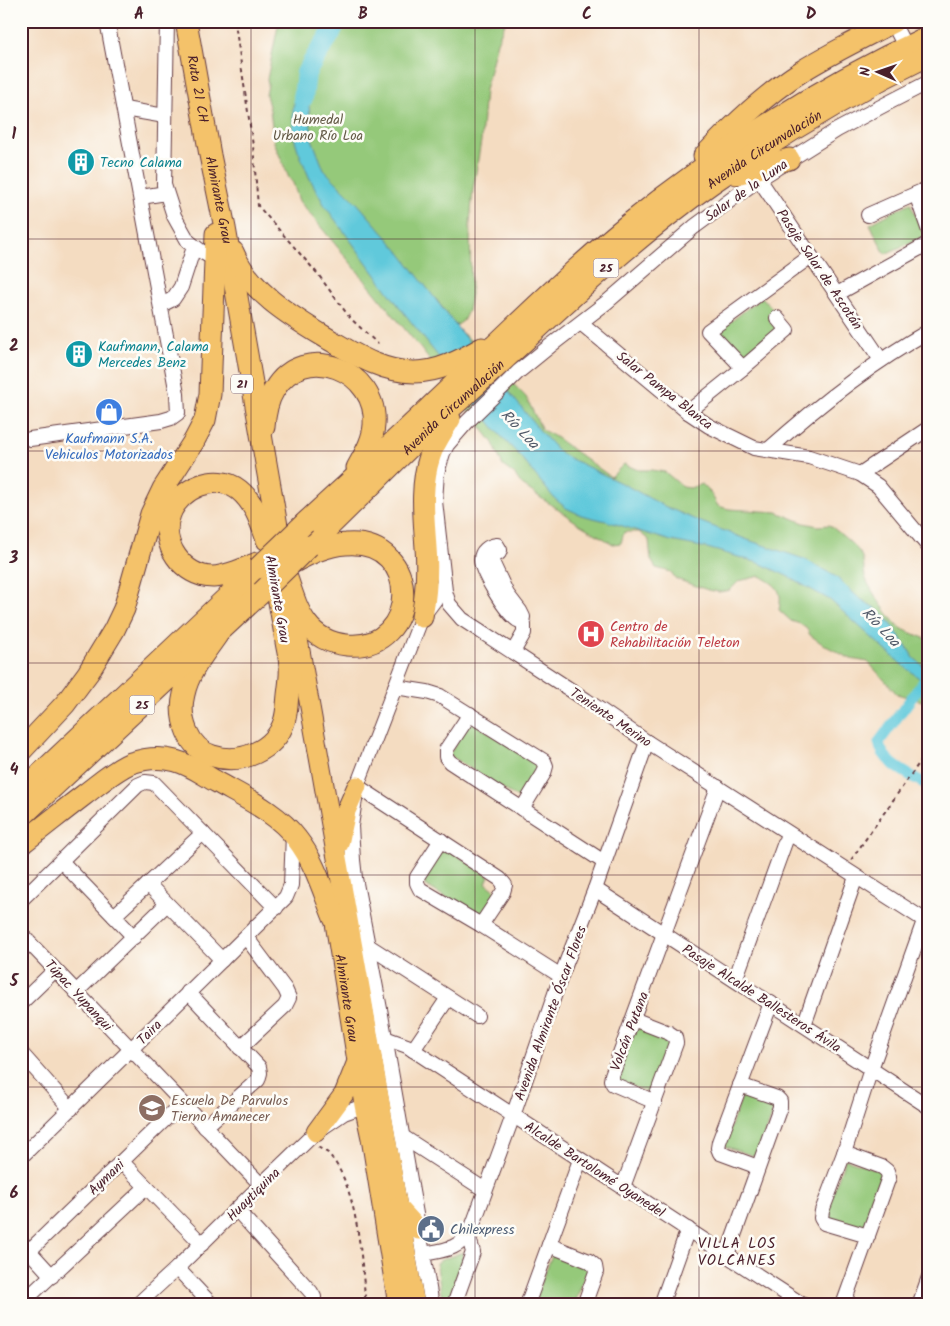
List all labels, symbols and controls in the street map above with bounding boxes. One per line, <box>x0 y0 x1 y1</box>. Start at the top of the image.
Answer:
text: A <box>134 2 144 27</box>
text: B <box>358 2 368 27</box>
text: C <box>582 2 592 27</box>
text: D <box>806 2 817 27</box>
north arrow <box>852 48 902 98</box>
street label: Ruta 21 CH <box>180 53 214 125</box>
text: N <box>855 67 877 76</box>
street label: Avenida Circunvalación <box>702 105 827 195</box>
park label: Humedal Urbano Río Loa <box>273 109 363 147</box>
text: 1 <box>12 122 17 147</box>
building icon: Tecno Calama <box>66 147 96 177</box>
place label: Tecno Calama <box>100 152 182 174</box>
street label: Almirante Grau <box>199 154 238 246</box>
street label: Salar de la Luna <box>700 154 793 228</box>
street label: Pasaje Salar de Ascotán <box>770 205 868 335</box>
road number: 25 <box>594 258 618 278</box>
text: 2 <box>9 334 19 359</box>
place label: Kaufmann, Calama Mercedes Benz <box>98 336 209 374</box>
building icon: Kaufmann, Calama Mercedes Benz <box>64 339 94 369</box>
street label: Salar Pampa Blanca <box>611 346 717 436</box>
street label: Avenida Circunvalación <box>397 355 510 461</box>
road number: 21 <box>231 374 253 394</box>
shop icon: Kaufmann S.A. Vehiculos Motorizados <box>94 397 124 427</box>
water label: Río Loa <box>494 404 545 456</box>
place label: Kaufmann S.A. Vehiculos Motorizados <box>45 428 173 466</box>
text: 3 <box>9 546 19 571</box>
street label: Almirante Grau <box>258 553 296 645</box>
water label: Río Loa <box>855 602 906 654</box>
place label: Centro de Rehabilitación Teleton <box>610 616 740 654</box>
hospital icon: Centro de Rehabilitación Teleton <box>576 619 606 649</box>
street label: Teniente Merino <box>565 682 656 753</box>
road number: 25 <box>130 696 154 714</box>
text: 4 <box>10 758 19 783</box>
street label: Avenida Almirante Óscar Flores <box>509 923 593 1104</box>
street label: Pasaje Alcalde Ballesteros Ávila <box>678 939 845 1059</box>
street label: Almirante Grau <box>328 952 364 1044</box>
street label: Túpac Yupanqui <box>39 955 118 1037</box>
text: 5 <box>9 969 20 994</box>
street label: Volcán Putana <box>605 988 655 1074</box>
street label: Taira <box>132 1015 168 1051</box>
place label: Escuela De Parvulos Tierno Amanecer <box>171 1090 288 1128</box>
school or university icon: Escuela De Parvulos Tierno Amanecer <box>137 1093 167 1123</box>
street label: Alcalde Bartolomé Oyanedel <box>520 1116 670 1224</box>
street label: Aymani <box>83 1154 130 1201</box>
street label: Huaytiquina <box>222 1163 286 1227</box>
text: 6 <box>10 1181 19 1206</box>
public building icon: Chilexpress <box>416 1214 446 1244</box>
place label: Chilexpress <box>450 1219 515 1241</box>
district label: VILLA LOS VOLCANES <box>698 1232 776 1273</box>

